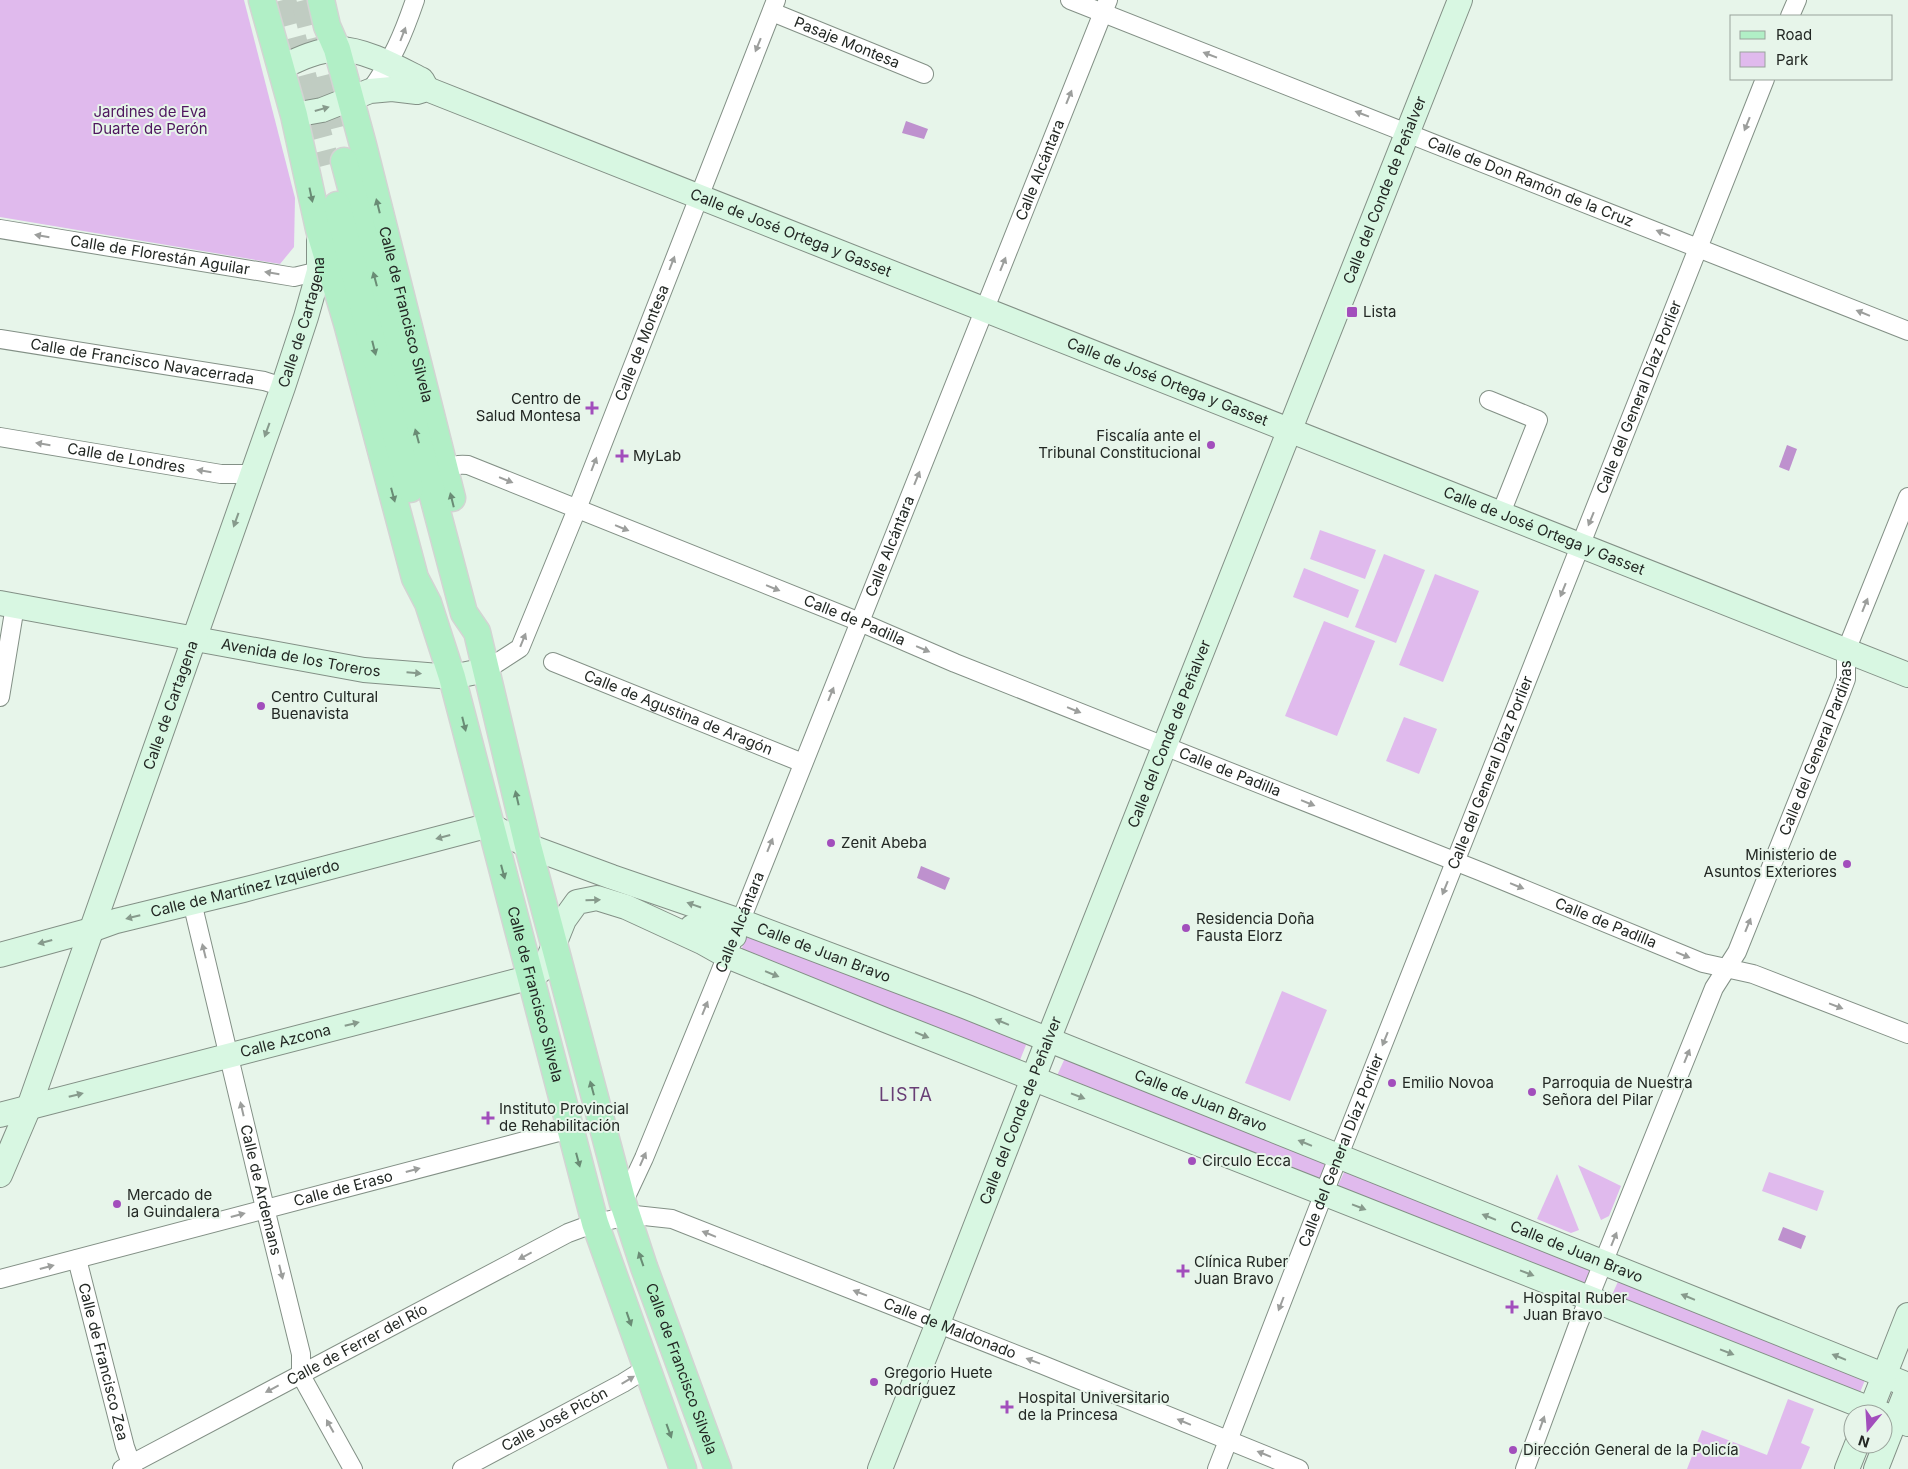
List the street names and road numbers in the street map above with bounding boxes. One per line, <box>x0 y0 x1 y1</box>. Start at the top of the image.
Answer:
street label: Pasaje Montesa <box>792 12 903 72</box>
street label: Calle del Conde de Peñalver <box>1339 93 1430 286</box>
street label: Calle Alcántara <box>1011 117 1068 223</box>
street label: Calle de Don Ramón de la Cruz <box>1425 132 1636 231</box>
street label: Calle de José Ortega y Gasset <box>688 184 894 281</box>
street label: Calle de Francisco Silvela <box>375 224 438 404</box>
street label: Calle de Florestán Aguilar <box>69 231 252 279</box>
street label: Calle de Cartagena <box>273 257 328 390</box>
street label: Calle de Montesa <box>610 282 673 404</box>
street label: Calle del General Díaz Porlier <box>1592 297 1686 496</box>
street label: Calle de José Ortega y Gasset <box>1064 333 1271 430</box>
street label: Calle de Francisco Navacerrada <box>29 334 256 388</box>
street label: Calle de Londres <box>66 438 187 477</box>
street label: Calle de José Ortega y Gasset <box>1441 482 1648 579</box>
street label: Calle Alcántara <box>861 493 918 599</box>
street label: Calle de Padilla <box>801 590 908 649</box>
street label: Avenida de los Toreros <box>220 634 381 680</box>
street label: Calle del Conde de Peñalver <box>1123 637 1215 830</box>
street label: Calle de Cartagena <box>139 638 202 772</box>
street label: Calle del General Pardiñas <box>1775 660 1855 838</box>
street label: Calle de Agustina de Aragón <box>581 665 776 759</box>
street label: Calle del General Díaz Porlier <box>1443 673 1537 872</box>
street label: Calle de Padilla <box>1176 743 1284 800</box>
street label: Calle de Martínez Izquierdo <box>148 855 342 921</box>
street label: Calle Alcántara <box>711 869 768 976</box>
street label: Calle de Padilla <box>1552 893 1660 952</box>
street label: Calle de Francisco Silvela <box>503 904 568 1084</box>
street label: Calle de Juan Bravo <box>754 918 894 986</box>
street label: Calle del Conde de Peñalver <box>975 1013 1066 1207</box>
street label: Calle Azcona <box>238 1020 333 1061</box>
street label: Calle del General Díaz Porlier <box>1294 1050 1387 1250</box>
street label: Calle de Juan Bravo <box>1132 1065 1270 1136</box>
street label: Calle de Ardemans <box>236 1122 286 1257</box>
street label: Calle de Eraso <box>292 1166 395 1210</box>
street label: Calle de Juan Bravo <box>1507 1216 1646 1287</box>
street label: Calle de Francisco Silvela <box>642 1280 722 1457</box>
street label: Calle de Francisco Zea <box>74 1281 133 1442</box>
street label: Calle de Maldonado <box>881 1293 1019 1363</box>
street label: Calle de Ferrer del Río <box>283 1299 431 1389</box>
street label: Calle José Picón <box>498 1383 611 1455</box>

